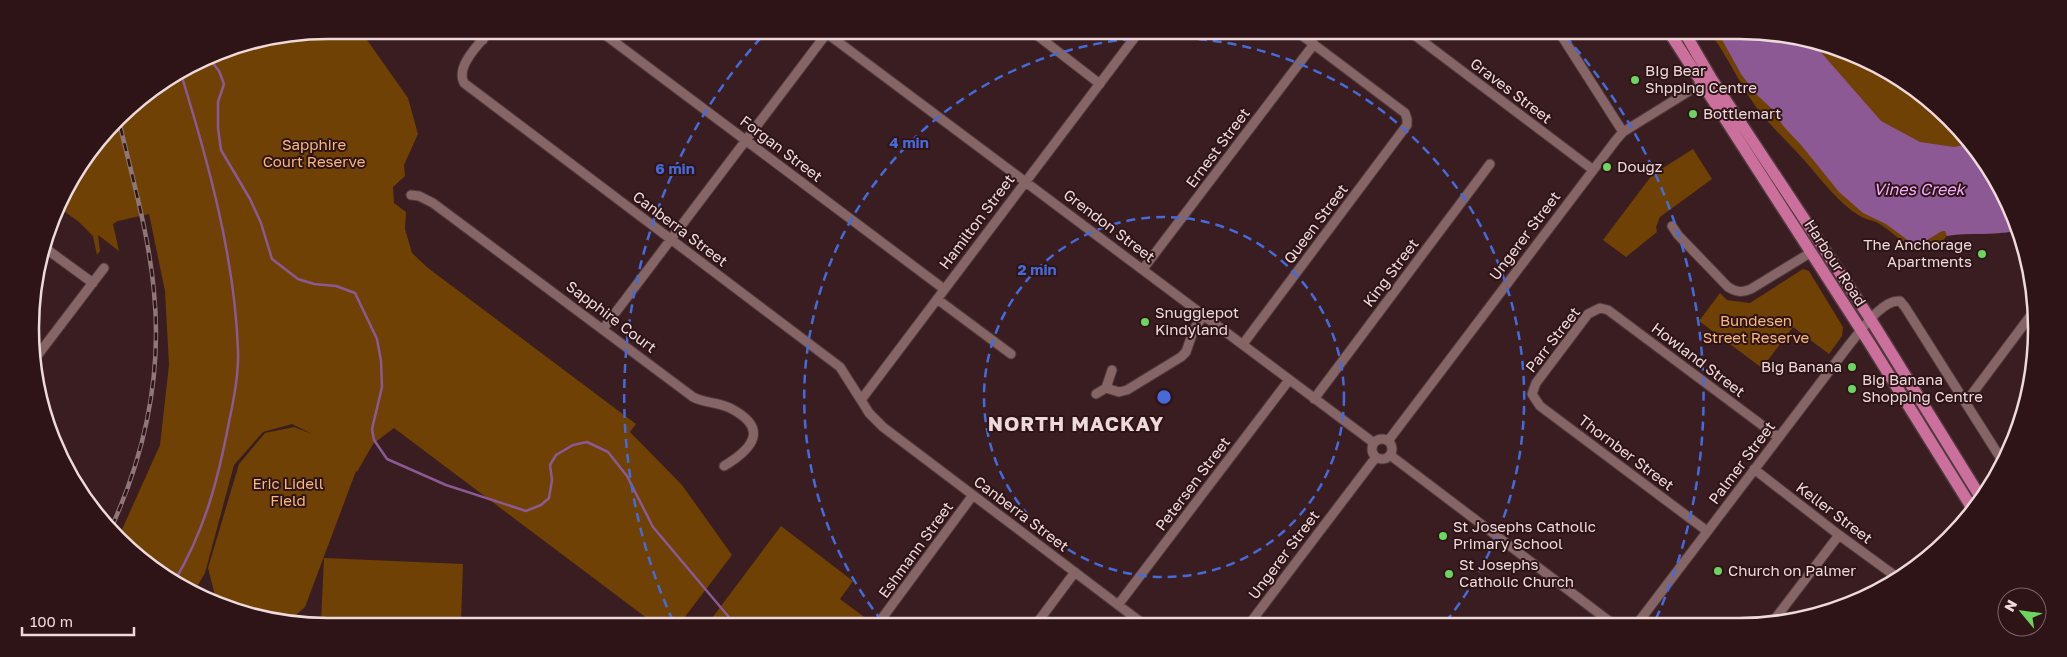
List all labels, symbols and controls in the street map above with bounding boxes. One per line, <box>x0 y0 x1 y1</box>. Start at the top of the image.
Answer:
street label: Graves Street <box>1467 54 1556 127</box>
place label: BIg Bear Shpping Centre <box>1645 61 1757 96</box>
marker: BIg Bear Shpping Centre <box>1629 74 1641 86</box>
street label: Ernest Street <box>1181 104 1253 191</box>
place label: Bottlemart <box>1703 104 1781 122</box>
marker: Bottlemart <box>1687 108 1699 120</box>
street label: Forgan Street <box>737 111 826 185</box>
text: 4 min <box>889 133 929 151</box>
park label: Sapphire Court Reserve <box>263 135 366 170</box>
place label: Dougz <box>1617 157 1663 175</box>
text: 6 min <box>655 159 695 177</box>
marker: Dougz <box>1601 161 1613 173</box>
street label: Hamilton Street <box>935 170 1018 272</box>
water label: Vines Creek <box>1873 179 1967 199</box>
street label: Queen Street <box>1279 180 1351 267</box>
street label: Grendon Street <box>1060 185 1159 265</box>
street label: Canberra Street <box>630 187 732 270</box>
street label: Ungerer Street <box>1485 187 1563 283</box>
street label: Harbour Road <box>1801 216 1870 309</box>
street label: King Street <box>1359 235 1422 310</box>
place label: The Anchorage Apartments <box>1863 235 1972 270</box>
marker: The Anchorage Apartments <box>1976 248 1988 260</box>
text: 2 min <box>1017 260 1057 278</box>
street label: Sapphire Court <box>563 276 660 356</box>
place label: Snugglepot Kindyland <box>1155 303 1239 338</box>
street label: Parr Street <box>1521 303 1583 376</box>
park label: Bundesen Street Reserve <box>1703 311 1810 346</box>
marker: Snugglepot Kindyland <box>1139 316 1151 328</box>
street label: Howland Street <box>1648 318 1749 400</box>
place label: Big Banana <box>1761 357 1842 375</box>
marker: Big Banana <box>1846 361 1858 373</box>
place label: Big Banana Shopping Centre <box>1862 370 1983 405</box>
marker: Big Banana Shopping Centre <box>1846 383 1858 395</box>
centre of rings <box>1155 388 1173 406</box>
district label: NORTH MACKAY <box>988 411 1164 435</box>
street label: Thornber Street <box>1575 411 1678 494</box>
street label: Palmer Street <box>1704 417 1778 507</box>
street label: Petersen Street <box>1151 433 1233 534</box>
street label: Canberra Street <box>971 472 1073 555</box>
park label: Eric Lidell Field <box>252 474 324 509</box>
street label: Keller Street <box>1793 478 1876 547</box>
street label: Eshmann Street <box>874 498 956 601</box>
street label: Ungerer Street <box>1244 506 1322 602</box>
place label: St Josephs Catholic Primary School <box>1453 517 1596 552</box>
marker: St Josephs Catholic Primary School <box>1437 530 1449 542</box>
place label: St Josephs Catholic Church <box>1459 555 1574 590</box>
place label: Church on Palmer <box>1728 561 1856 579</box>
marker: Church on Palmer <box>1712 565 1724 577</box>
marker: St Josephs Catholic Church <box>1443 568 1455 580</box>
north arrow <box>1997 587 2047 637</box>
text: N <box>2000 597 2020 614</box>
scale bar <box>22 604 135 636</box>
text: 100 m <box>30 612 73 630</box>

